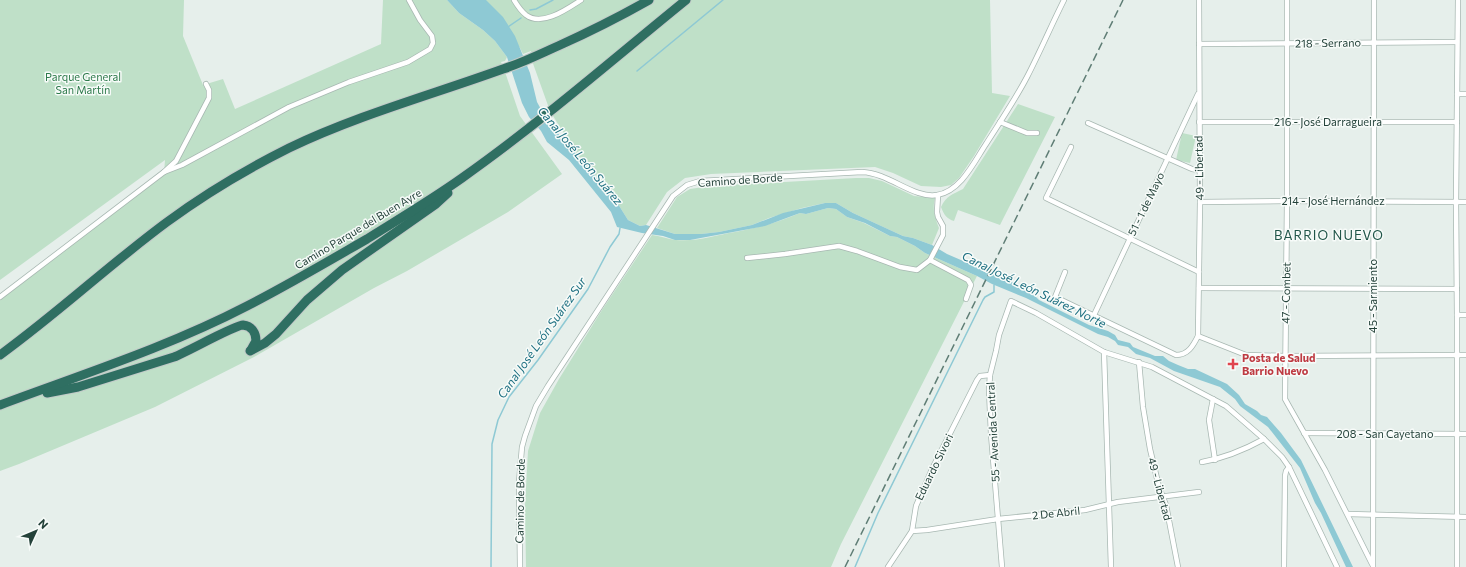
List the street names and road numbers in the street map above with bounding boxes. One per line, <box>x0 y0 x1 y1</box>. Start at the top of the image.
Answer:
street label: 218 - Serrano <box>1295 35 1361 50</box>
street label: 216 - José Darragueira <box>1274 115 1382 129</box>
street label: 49 - Libertad <box>1191 136 1206 200</box>
street label: Camino de Borde <box>697 170 783 189</box>
street label: 51 - 1 de Mayo <box>1125 170 1167 238</box>
street label: Camino Parque del Buen Ayre <box>292 185 424 272</box>
street label: 214 - José Hernández <box>1281 194 1385 208</box>
street label: 45 - Sarmiento <box>1366 259 1379 333</box>
street label: 47 - Combet <box>1278 262 1293 324</box>
street label: 55 - Avenida Central <box>983 382 1002 482</box>
street label: 208 - San Cayetano <box>1337 427 1434 440</box>
street label: Eduardo Sivori <box>912 431 955 502</box>
street label: 49 - Libertad <box>1146 456 1175 522</box>
street label: Camino de Borde <box>512 458 527 544</box>
street label: 2 De Abril <box>1031 504 1081 521</box>

